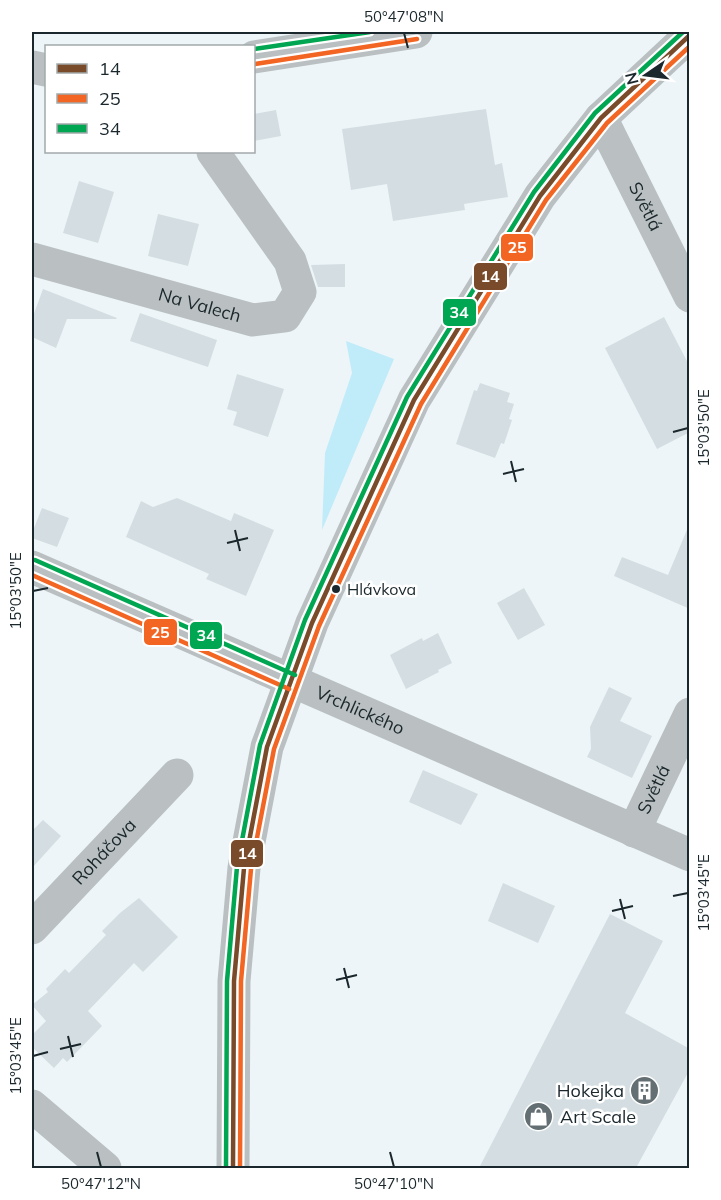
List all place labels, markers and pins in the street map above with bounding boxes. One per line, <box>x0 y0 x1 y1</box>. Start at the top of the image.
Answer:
place label: Hlávkova <box>347 579 416 599</box>
marker: Hlávkova <box>330 583 342 595</box>
building icon: Hokejka <box>629 1075 661 1107</box>
place label: Hokejka <box>557 1079 624 1102</box>
shop icon: Art Scale <box>523 1101 555 1133</box>
place label: Art Scale <box>560 1105 636 1128</box>

